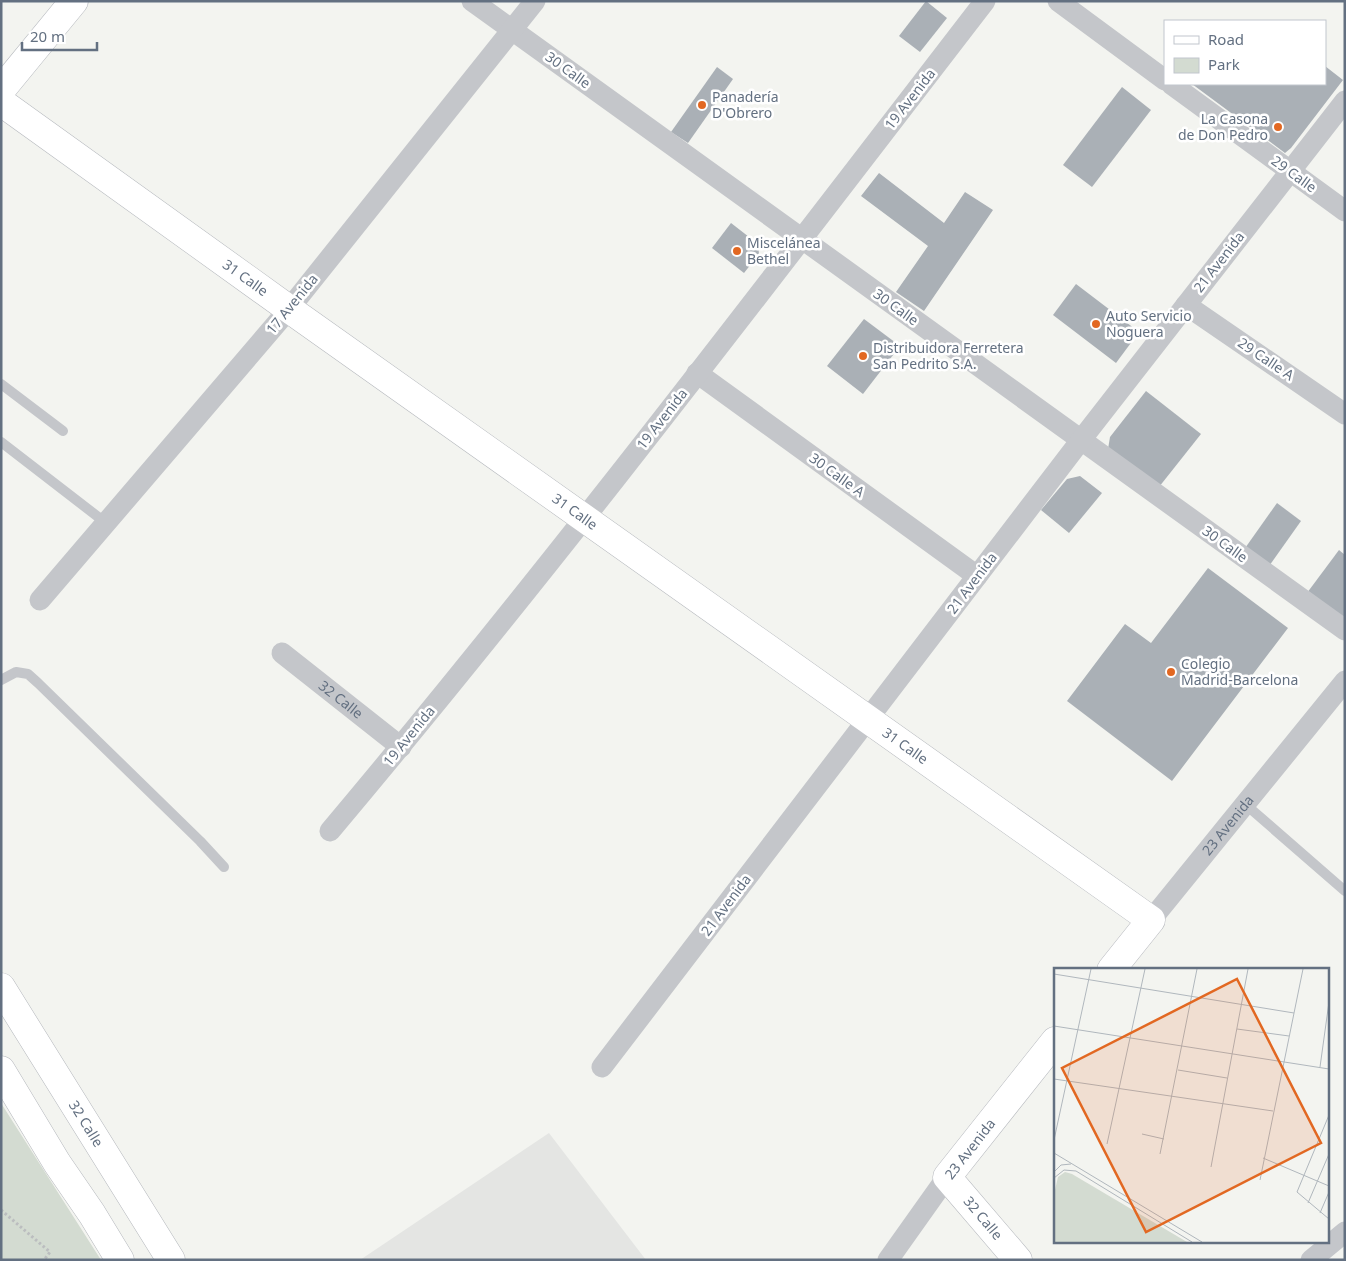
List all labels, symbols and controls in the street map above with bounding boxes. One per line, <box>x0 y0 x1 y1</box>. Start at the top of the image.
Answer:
scale bar <box>22 20 98 52</box>
legend <box>1164 20 1326 85</box>
text: 20 m <box>30 26 65 46</box>
text: Road <box>1208 29 1244 49</box>
street label: 30 Calle <box>542 47 595 92</box>
text: Park <box>1208 54 1240 74</box>
street label: 19 Avenida <box>880 64 939 133</box>
place label: Panadería D'Obrero <box>712 87 779 122</box>
marker: Panadería D'Obrero <box>696 99 708 111</box>
place label: La Casona de Don Pedro <box>1178 109 1268 144</box>
marker: La Casona de Don Pedro <box>1272 121 1284 133</box>
street label: 29 Calle <box>1268 151 1321 196</box>
street label: 21 Avenida <box>1189 227 1248 296</box>
place label: Miscelánea Bethel <box>747 233 821 268</box>
marker: Miscelánea Bethel <box>731 245 743 257</box>
street label: 31 Calle <box>219 255 272 300</box>
street label: 17 Avenida <box>261 270 322 338</box>
street label: 30 Calle <box>870 284 923 329</box>
place label: Auto Servicio Noguera <box>1106 306 1192 341</box>
marker: Auto Servicio Noguera <box>1090 318 1102 330</box>
street label: 29 Calle A <box>1234 333 1298 384</box>
place label: Distribuidora Ferretera San Pedrito S.A. <box>873 338 1024 373</box>
marker: Distribuidora Ferretera San Pedrito S.A. <box>857 350 869 362</box>
street label: 19 Avenida <box>632 384 691 453</box>
street label: 30 Calle A <box>806 448 869 501</box>
street label: 31 Calle <box>549 489 602 534</box>
street label: 30 Calle <box>1199 521 1252 566</box>
street label: 21 Avenida <box>942 548 1001 617</box>
place label: Colegio Madrid-Barcelona <box>1181 654 1298 689</box>
marker: Colegio Madrid-Barcelona <box>1165 666 1177 678</box>
street label: 32 Calle <box>315 676 367 723</box>
street label: 19 Avenida <box>378 702 439 770</box>
street label: 31 Calle <box>879 723 932 768</box>
street label: 23 Avenida <box>1197 791 1258 859</box>
street label: 21 Avenida <box>696 870 755 939</box>
inset map <box>1054 968 1328 1244</box>
street label: 32 Calle <box>65 1097 108 1150</box>
street label: 23 Avenida <box>940 1114 999 1183</box>
street label: 32 Calle <box>960 1192 1007 1244</box>

